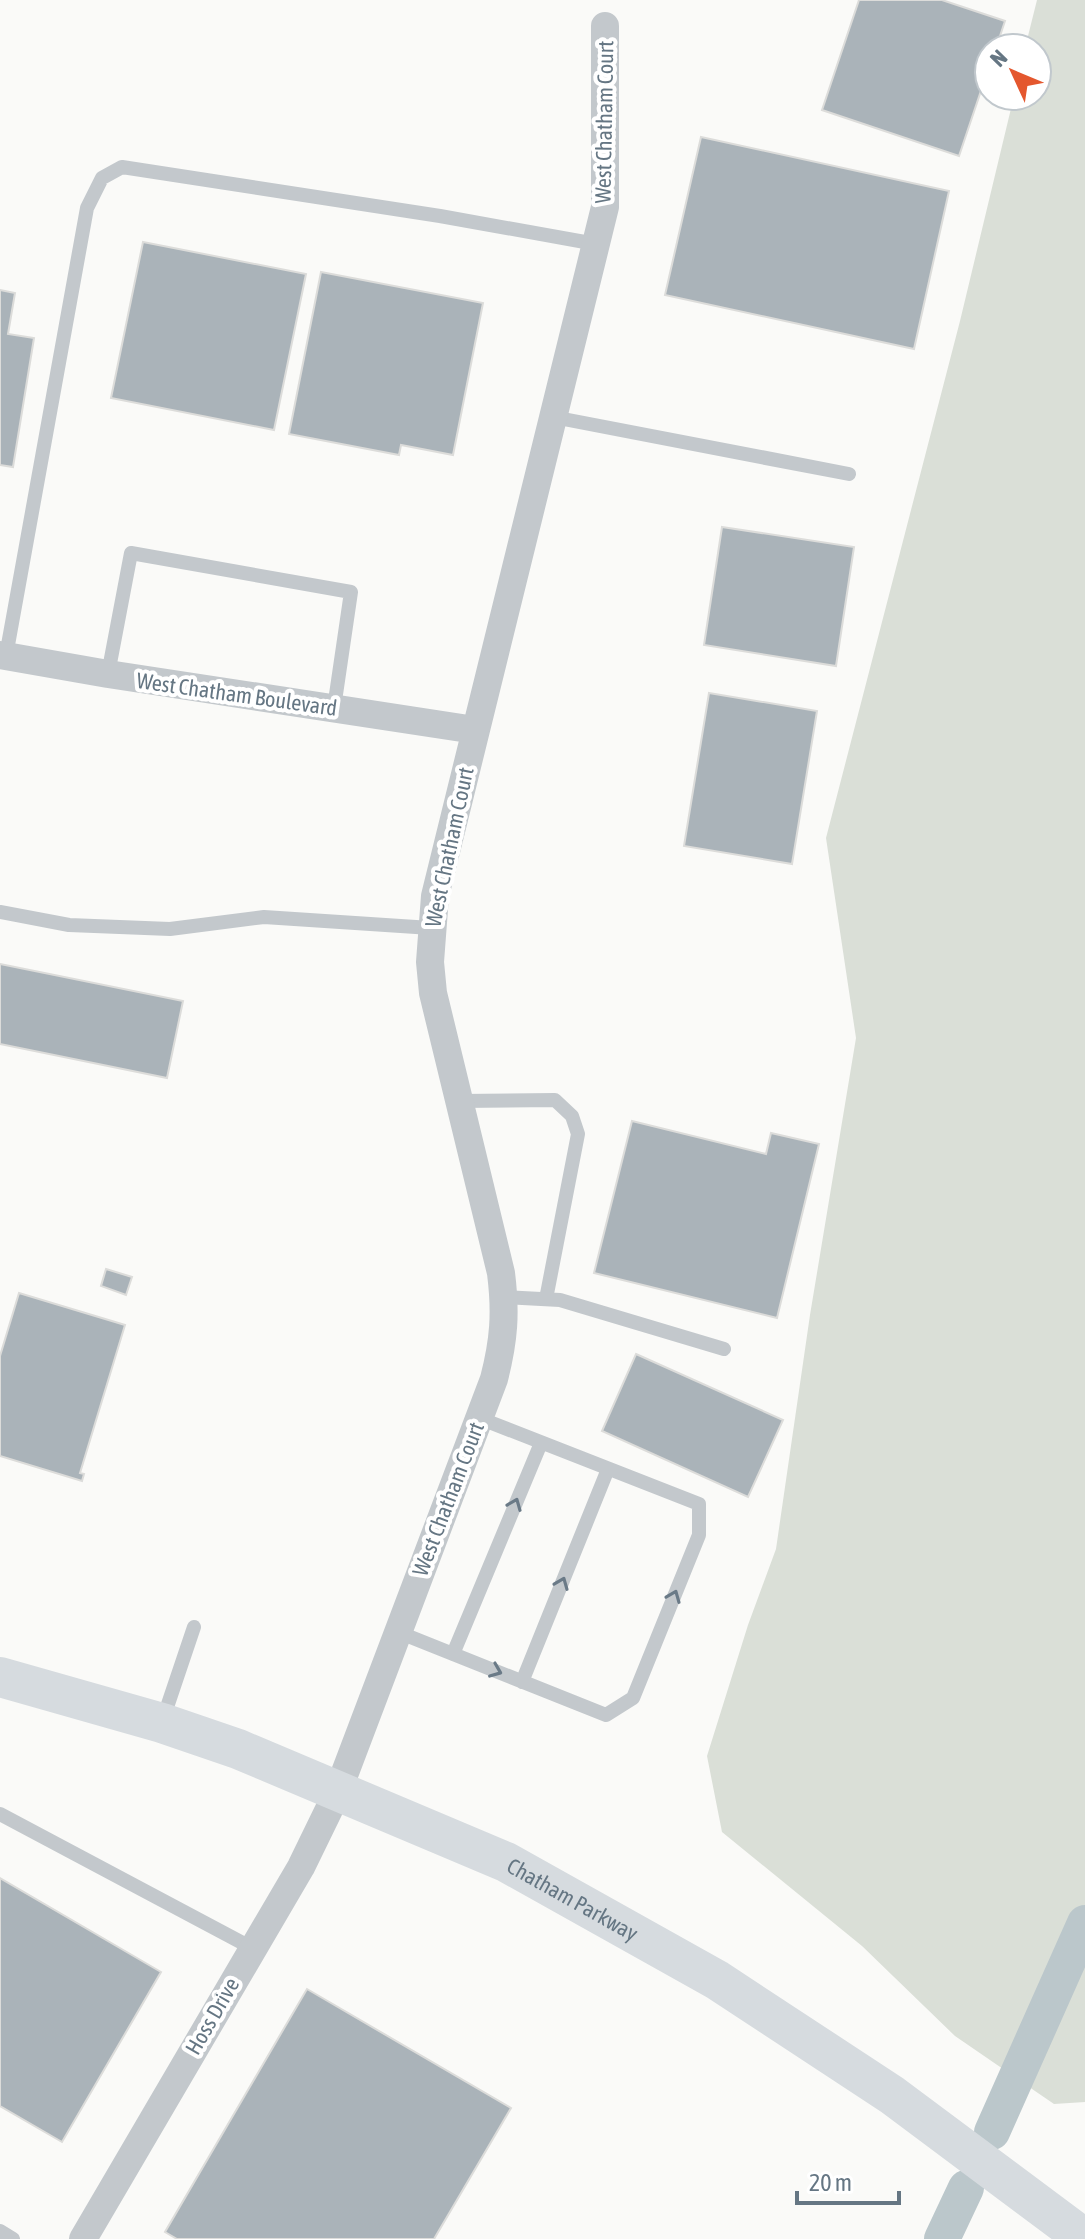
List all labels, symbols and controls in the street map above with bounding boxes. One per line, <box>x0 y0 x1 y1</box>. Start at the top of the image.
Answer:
north arrow <box>973 32 1053 112</box>
street label: West Chatham Court <box>590 40 618 204</box>
text: N <box>985 44 1012 72</box>
street label: West Chatham Boulevard <box>135 667 339 721</box>
street label: West Chatham Court <box>419 765 479 929</box>
street label: West Chatham Court <box>407 1418 489 1580</box>
one-way arrow <box>505 1498 522 1512</box>
one-way arrow <box>552 1577 568 1591</box>
one-way arrow <box>664 1590 681 1604</box>
one-way arrow <box>488 1661 502 1678</box>
street label: Chatham Parkway <box>503 1852 643 1946</box>
street label: Hoss Drive <box>180 1973 244 2059</box>
scale bar <box>797 2155 899 2205</box>
text: 20 m <box>809 2169 852 2196</box>

